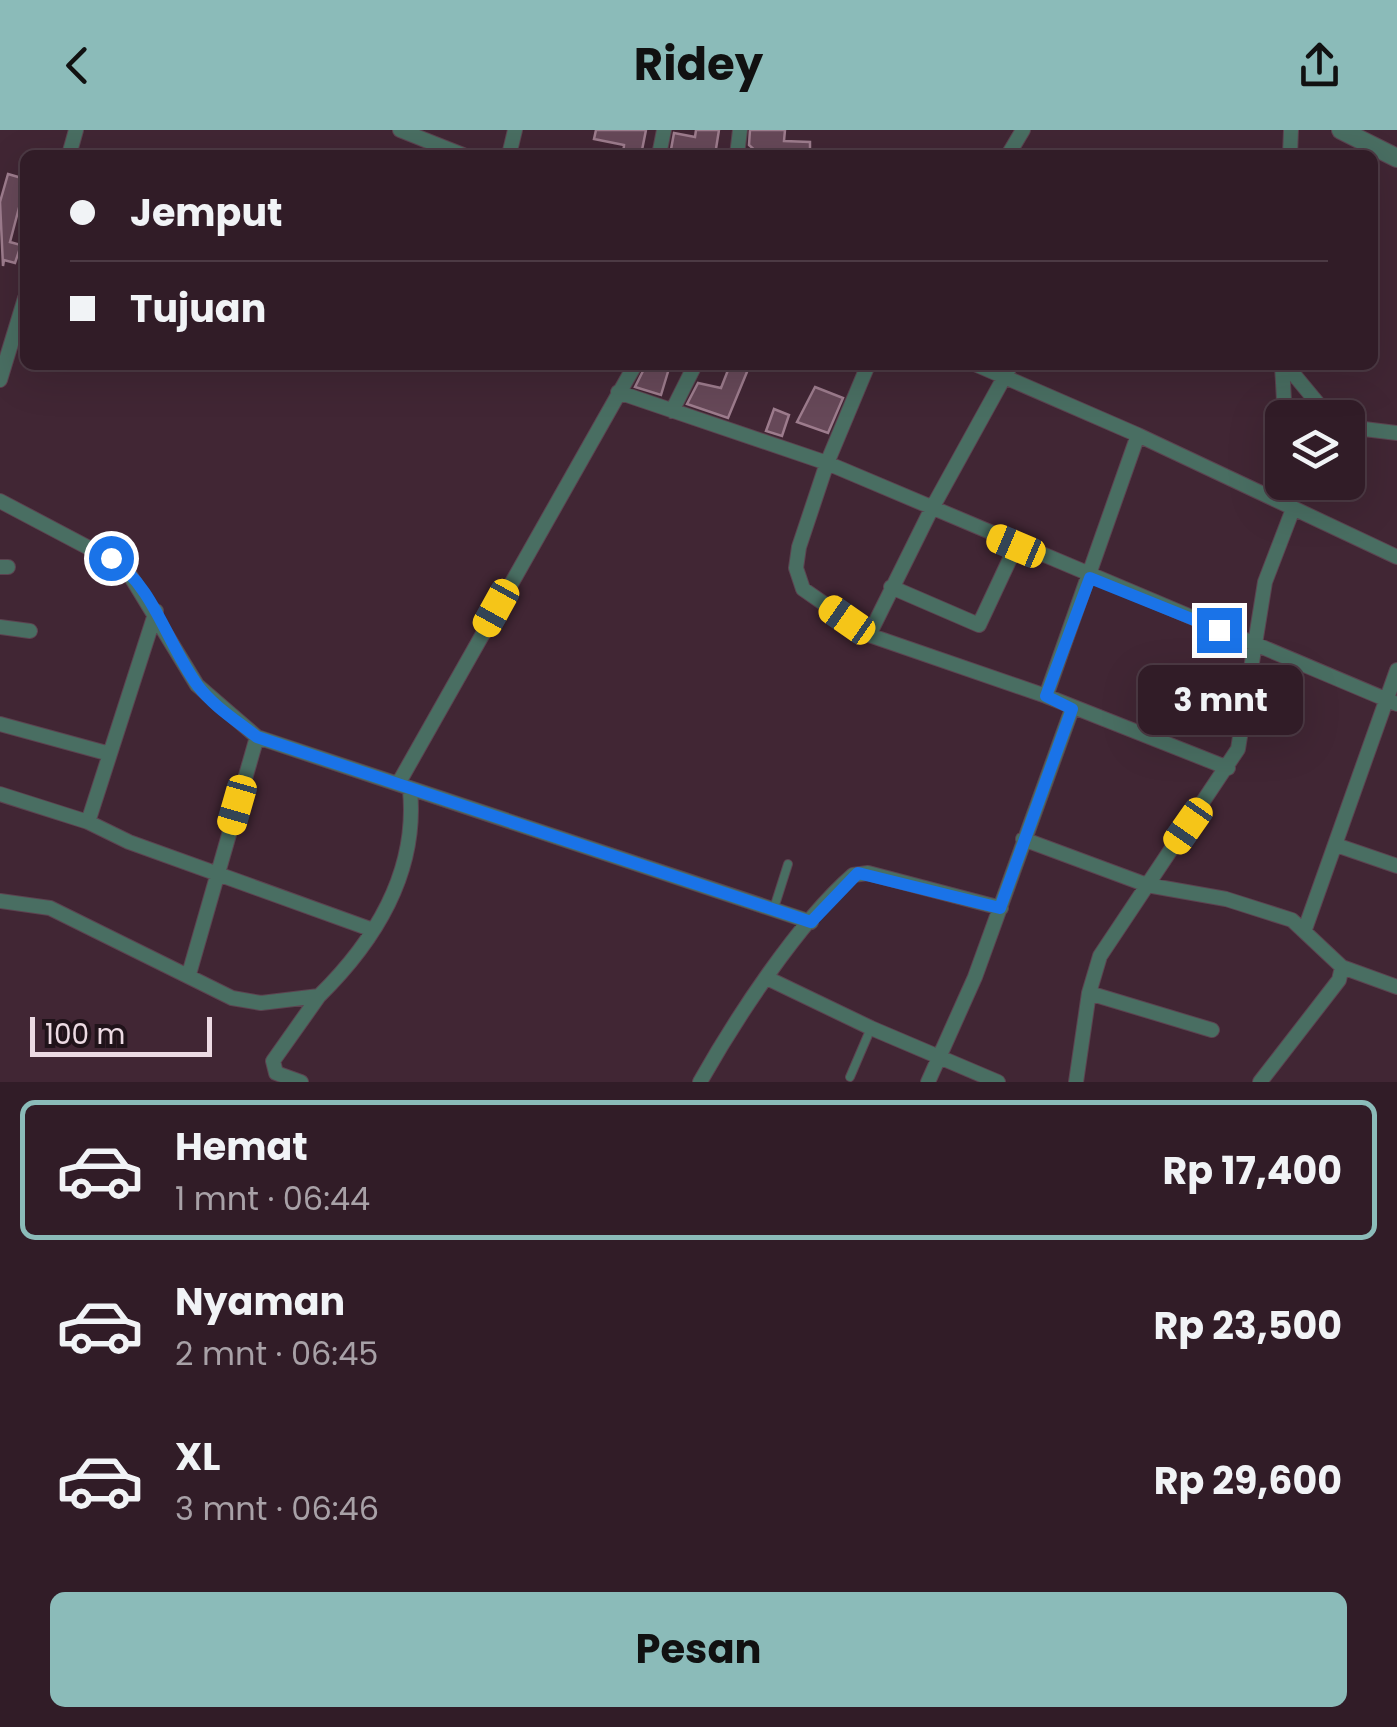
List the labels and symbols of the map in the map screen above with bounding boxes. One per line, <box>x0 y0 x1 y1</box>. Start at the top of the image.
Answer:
car <box>983 520 1049 572</box>
route start <box>89 536 134 581</box>
car <box>468 574 524 642</box>
car <box>814 591 880 649</box>
route end <box>1197 608 1242 653</box>
callout: 3 mnt <box>1136 665 1302 735</box>
car <box>214 772 260 838</box>
car <box>1159 793 1217 859</box>
scale bar <box>30 1012 212 1056</box>

